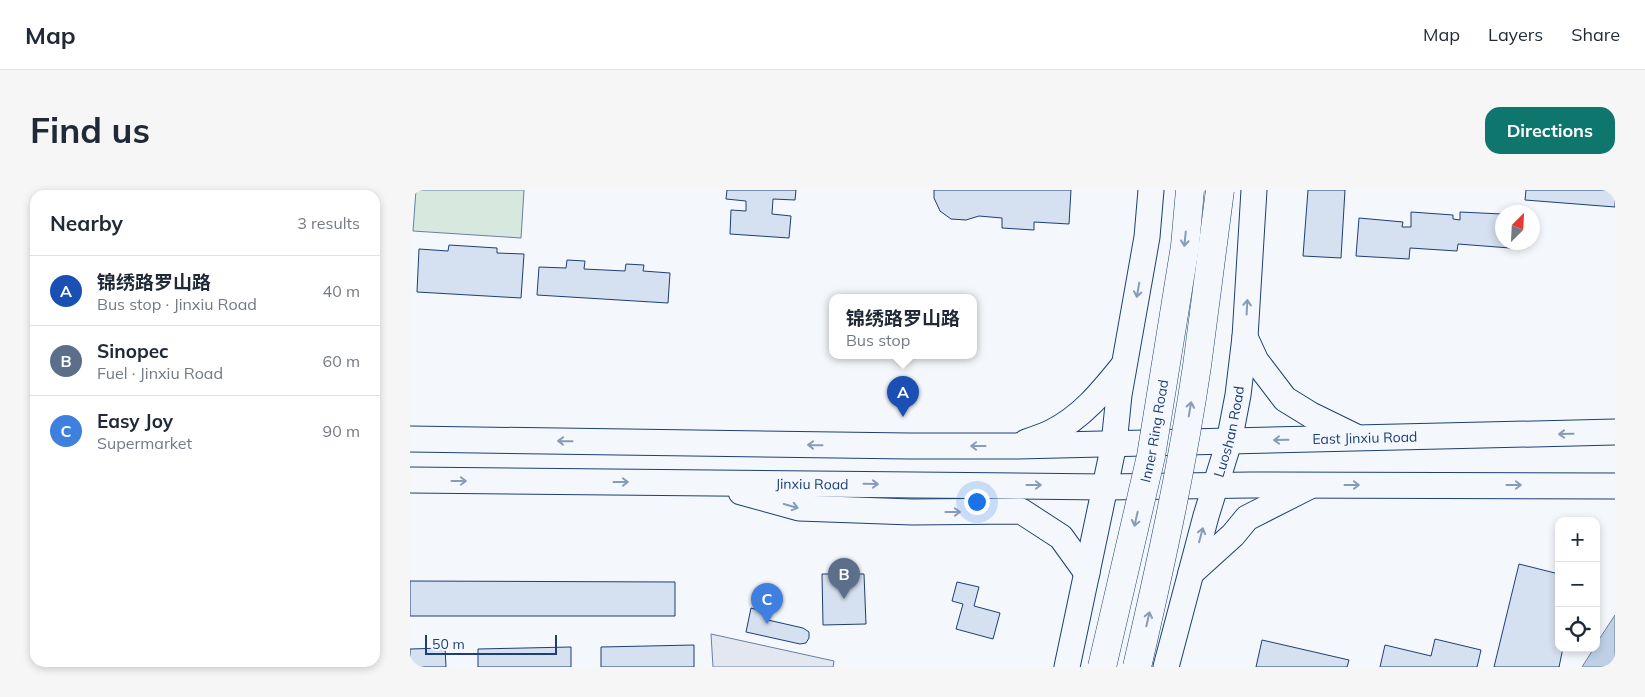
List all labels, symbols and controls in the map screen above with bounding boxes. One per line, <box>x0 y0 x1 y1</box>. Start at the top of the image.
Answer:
text: Map <box>25 20 76 50</box>
text: Map <box>1423 23 1460 46</box>
text: Layers <box>1488 23 1543 46</box>
text: Share <box>1571 23 1620 46</box>
button: Directions <box>1485 107 1615 154</box>
text: Find us <box>30 108 150 152</box>
north arrow <box>1495 205 1540 250</box>
text: Nearby <box>50 210 123 236</box>
text: 3 results <box>297 213 360 233</box>
one-way arrow <box>1181 230 1190 246</box>
text: 锦绣路罗山路 <box>97 270 211 294</box>
text: A <box>60 281 72 301</box>
text: 40 m <box>323 281 360 301</box>
one-way arrow <box>1132 282 1142 298</box>
text: Bus stop · Jinxiu Road <box>97 294 257 314</box>
popup <box>829 294 977 359</box>
one-way arrow <box>1242 299 1251 315</box>
text: 锦绣路罗山路 <box>846 306 960 330</box>
text: Bus stop <box>846 330 910 350</box>
text: Sinopec <box>97 339 169 363</box>
text: B <box>60 351 72 371</box>
text: 60 m <box>323 351 360 371</box>
text: Fuel · Jinxiu Road <box>97 363 223 383</box>
pin: A <box>887 376 919 417</box>
street label: Inner Ring Road <box>1136 378 1172 484</box>
street label: Luoshan Road <box>1210 385 1248 479</box>
one-way arrow <box>1185 401 1195 417</box>
text: Easy Joy <box>97 409 173 433</box>
text: C <box>61 421 71 441</box>
text: 90 m <box>323 421 360 441</box>
street label: East Jinxiu Road <box>1312 428 1418 448</box>
one-way arrow <box>1559 429 1575 438</box>
text: Supermarket <box>97 433 192 453</box>
one-way arrow <box>1274 435 1290 445</box>
one-way arrow <box>558 436 574 446</box>
one-way arrow <box>808 440 824 450</box>
one-way arrow <box>970 441 986 451</box>
street label: Jinxiu Road <box>775 475 849 493</box>
one-way arrow <box>450 476 466 486</box>
one-way arrow <box>612 477 629 487</box>
one-way arrow <box>862 479 879 489</box>
one-way arrow <box>1344 480 1360 490</box>
one-way arrow <box>1506 480 1522 490</box>
one-way arrow <box>1025 481 1041 490</box>
your location <box>964 489 990 515</box>
one-way arrow <box>782 501 798 511</box>
one-way arrow <box>944 507 960 517</box>
one-way arrow <box>1131 511 1140 527</box>
map controls <box>1555 517 1600 652</box>
button: + <box>1555 517 1600 562</box>
one-way arrow <box>1197 528 1206 544</box>
pin: B <box>828 558 860 599</box>
button: − <box>1555 562 1600 607</box>
pin: C <box>751 583 783 624</box>
button: locate <box>1555 607 1600 652</box>
one-way arrow <box>1144 612 1153 628</box>
scale bar <box>425 632 558 655</box>
text: 50 m <box>432 635 465 653</box>

